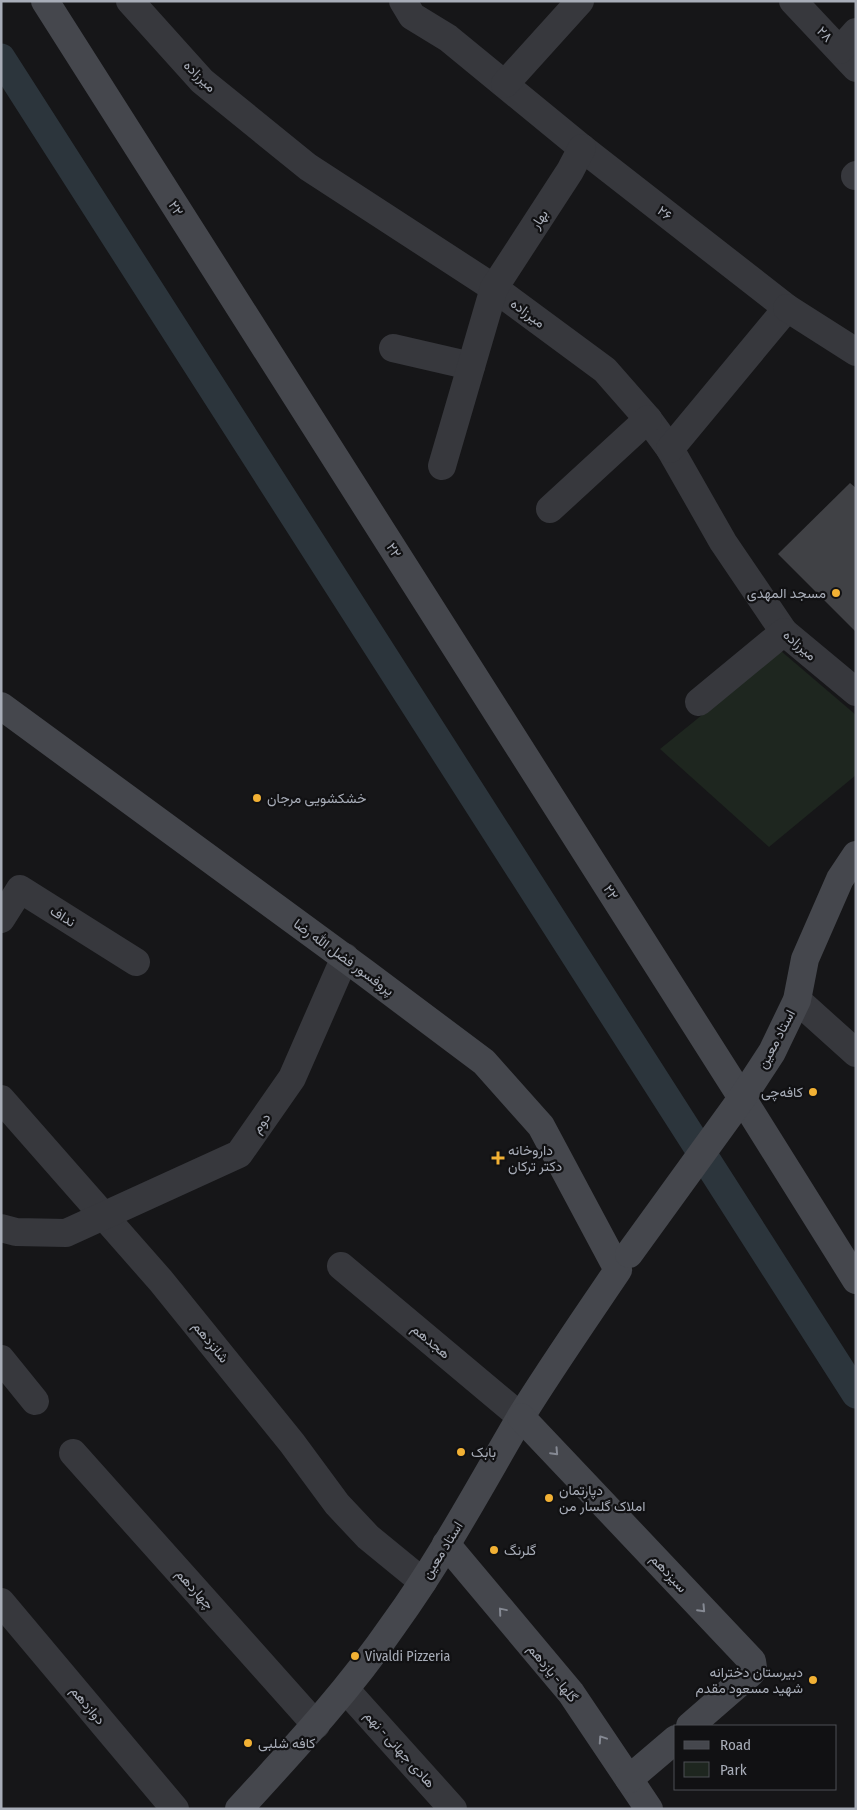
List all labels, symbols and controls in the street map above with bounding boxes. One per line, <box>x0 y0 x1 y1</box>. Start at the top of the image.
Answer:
street label: ۲۸ <box>813 23 836 46</box>
street label: میرزاده <box>180 57 219 96</box>
street label: ۲۲ <box>164 198 187 219</box>
street label: ۲۶ <box>654 202 676 225</box>
street label: بهار <box>526 206 552 233</box>
street label: میرزاده <box>507 295 548 332</box>
street label: ۲۲ <box>382 540 405 561</box>
place label: مسجد المهدی <box>747 585 826 602</box>
marker: مسجد المهدی <box>830 587 842 599</box>
street label: میرزاده <box>780 626 820 664</box>
place label: خشکشویی مرجان <box>267 790 366 807</box>
marker: خشکشویی مرجان <box>251 792 263 804</box>
street label: ۲۲ <box>599 882 622 903</box>
street label: نداف <box>47 902 79 931</box>
street label: پروفسور فضل الله رضا <box>290 915 397 1000</box>
street label: استاد معین <box>754 1007 799 1072</box>
place label: کافه‌چی <box>761 1084 803 1102</box>
marker: کافه‌چی <box>807 1086 819 1098</box>
street label: دوم <box>248 1109 275 1137</box>
place label: داروخانه دکتر ترکان <box>508 1142 563 1175</box>
marker: داروخانه دکتر ترکان <box>492 1152 504 1164</box>
street label: شانزدهم <box>189 1318 232 1366</box>
street label: هجدهم <box>408 1320 454 1363</box>
place label: بابک <box>471 1444 496 1461</box>
marker: بابک <box>455 1446 467 1458</box>
one-way arrow <box>549 1446 558 1455</box>
place label: دپارتمان املاک گلسار من <box>559 1482 646 1515</box>
marker: دپارتمان املاک گلسار من <box>543 1492 555 1504</box>
street label: استاد معین <box>418 1518 467 1582</box>
place label: گلرنگ <box>504 1542 536 1559</box>
marker: گلرنگ <box>488 1544 500 1556</box>
street label: سیزدهم <box>647 1551 691 1596</box>
street label: چهاردهم <box>171 1565 217 1614</box>
one-way arrow <box>696 1603 705 1612</box>
one-way arrow <box>499 1608 507 1617</box>
street label: گلها - یازدهم <box>524 1641 581 1706</box>
place label: Vivaldi Pizzeria <box>365 1648 450 1665</box>
marker: Vivaldi Pizzeria <box>349 1650 361 1662</box>
place label: دبیرستان دخترانه شهید مسعود مقدم <box>695 1664 803 1697</box>
marker: دبیرستان دخترانه شهید مسعود مقدم <box>807 1674 819 1686</box>
street label: دوازدهم <box>67 1683 109 1728</box>
street label: هادی جهانی - نهم <box>361 1707 439 1792</box>
legend <box>674 1725 837 1790</box>
place label: کافه شلبی <box>258 1735 316 1752</box>
one-way arrow <box>598 1735 608 1744</box>
text: Road <box>720 1736 751 1754</box>
marker: کافه شلبی <box>242 1737 254 1749</box>
text: Park <box>720 1761 747 1779</box>

